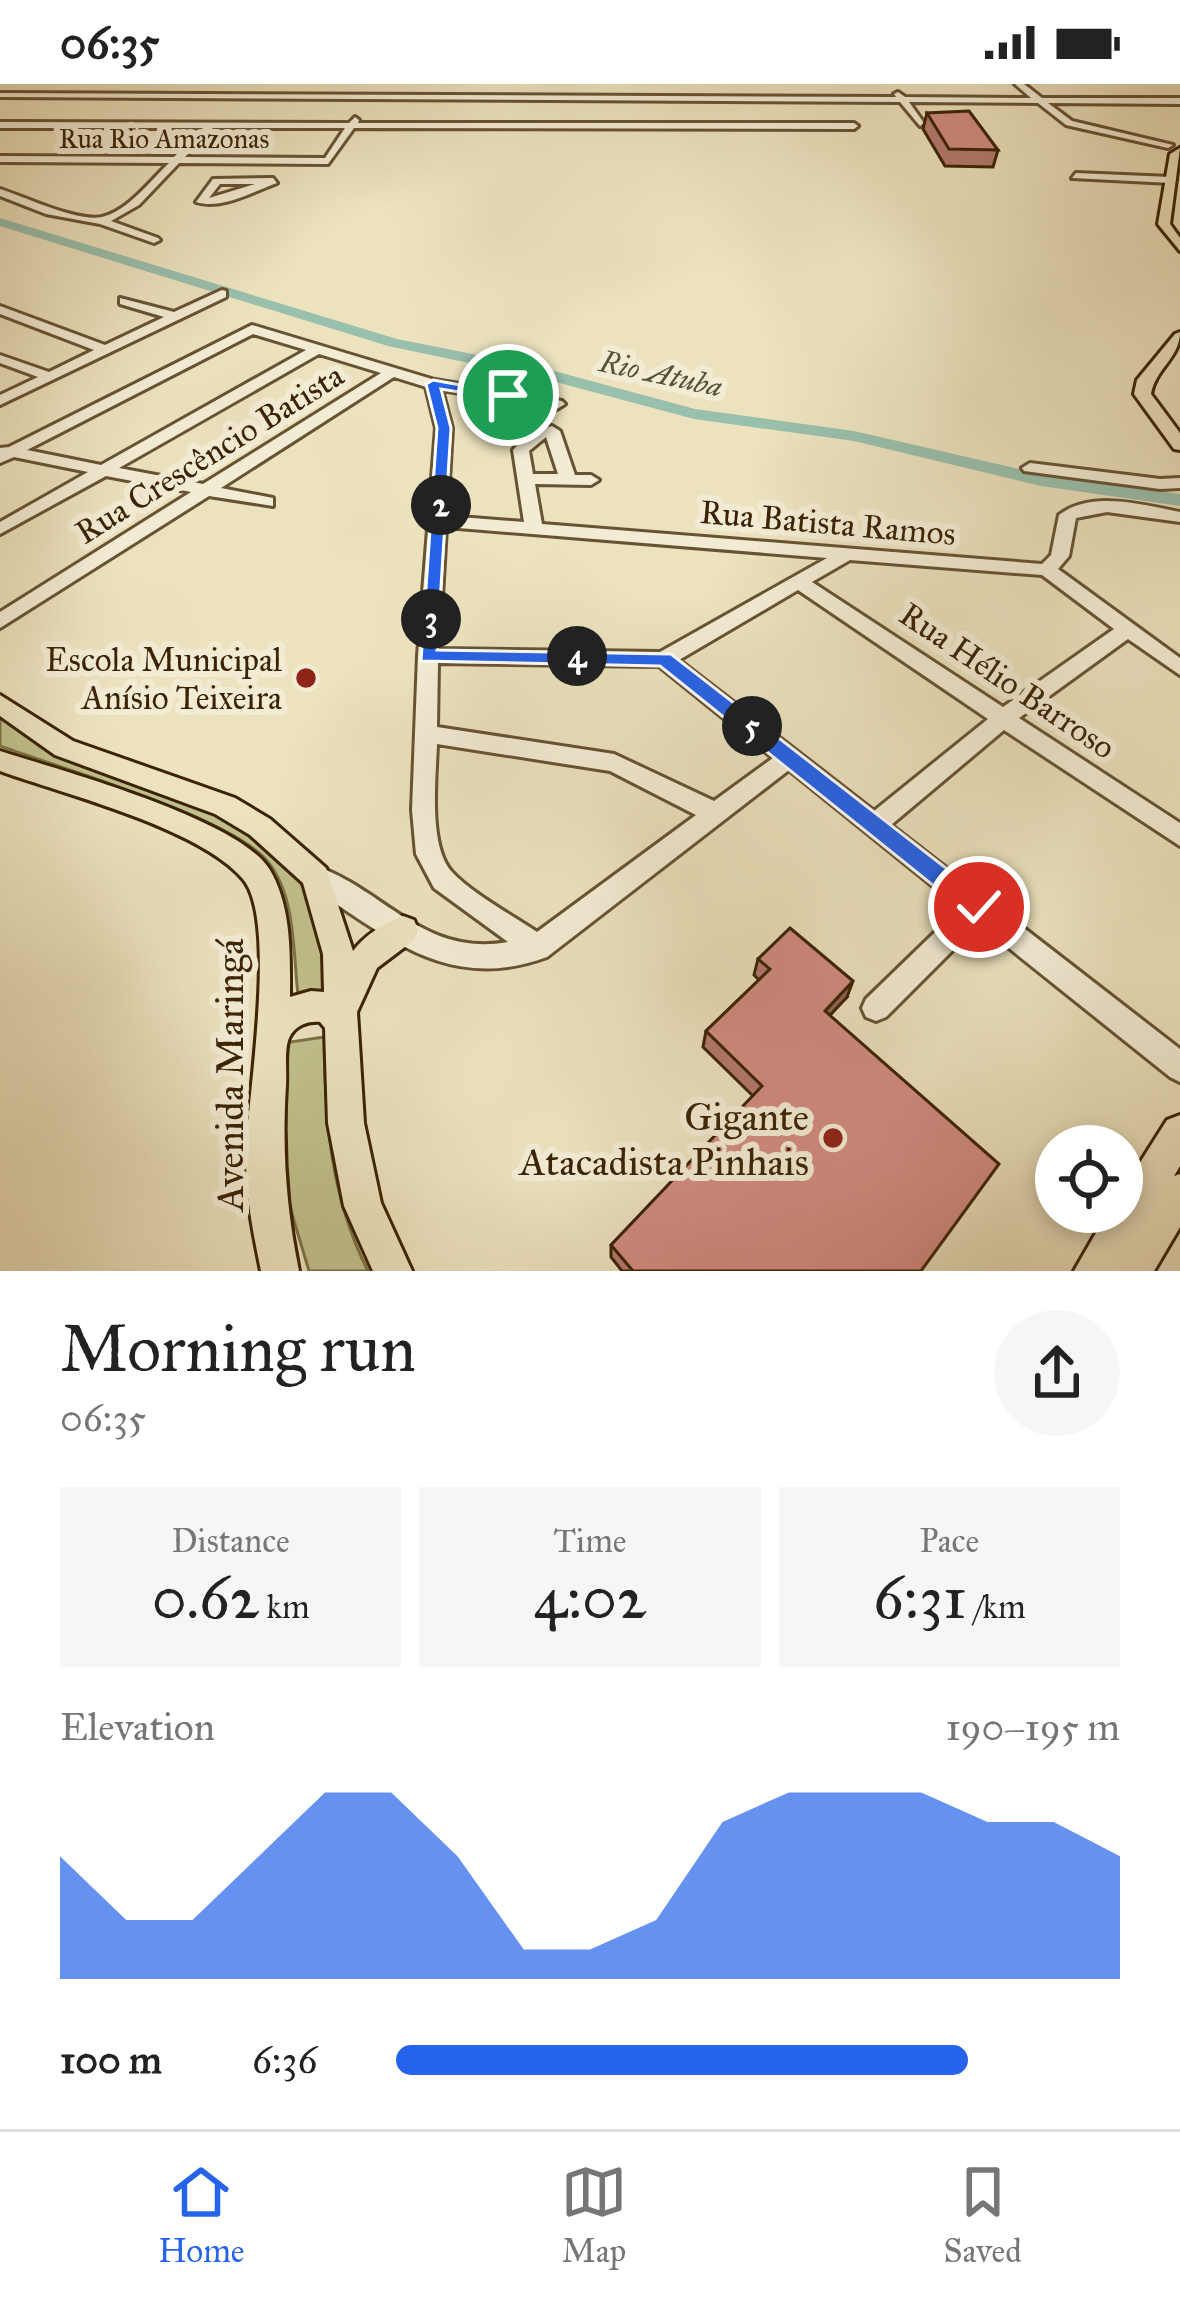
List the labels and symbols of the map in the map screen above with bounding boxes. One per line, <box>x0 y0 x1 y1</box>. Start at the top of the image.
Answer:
street label: Rua Rio Amazonas <box>59 122 269 155</box>
water label: Rio Atuba <box>595 343 726 405</box>
pin <box>457 344 559 446</box>
street label: Rua Crescêncio Batista <box>68 355 351 553</box>
pin: 2 <box>411 475 471 535</box>
street label: Rua Batista Ramos <box>698 492 957 554</box>
pin: 3 <box>401 589 461 649</box>
street label: Rua Hélio Barroso <box>892 594 1123 768</box>
pin: 4 <box>547 626 607 686</box>
place label: Escola Municipal Anísio Teixeira <box>45 640 282 718</box>
marker: Escola Municipal Anísio Teixeira <box>293 665 319 691</box>
pin: 5 <box>722 696 782 756</box>
pin <box>928 856 1030 958</box>
street label: Avenida Maringá <box>206 938 254 1214</box>
place label: Gigante Atacadista Pinhais <box>517 1093 809 1186</box>
marker: Gigante Atacadista Pinhais <box>820 1125 846 1151</box>

